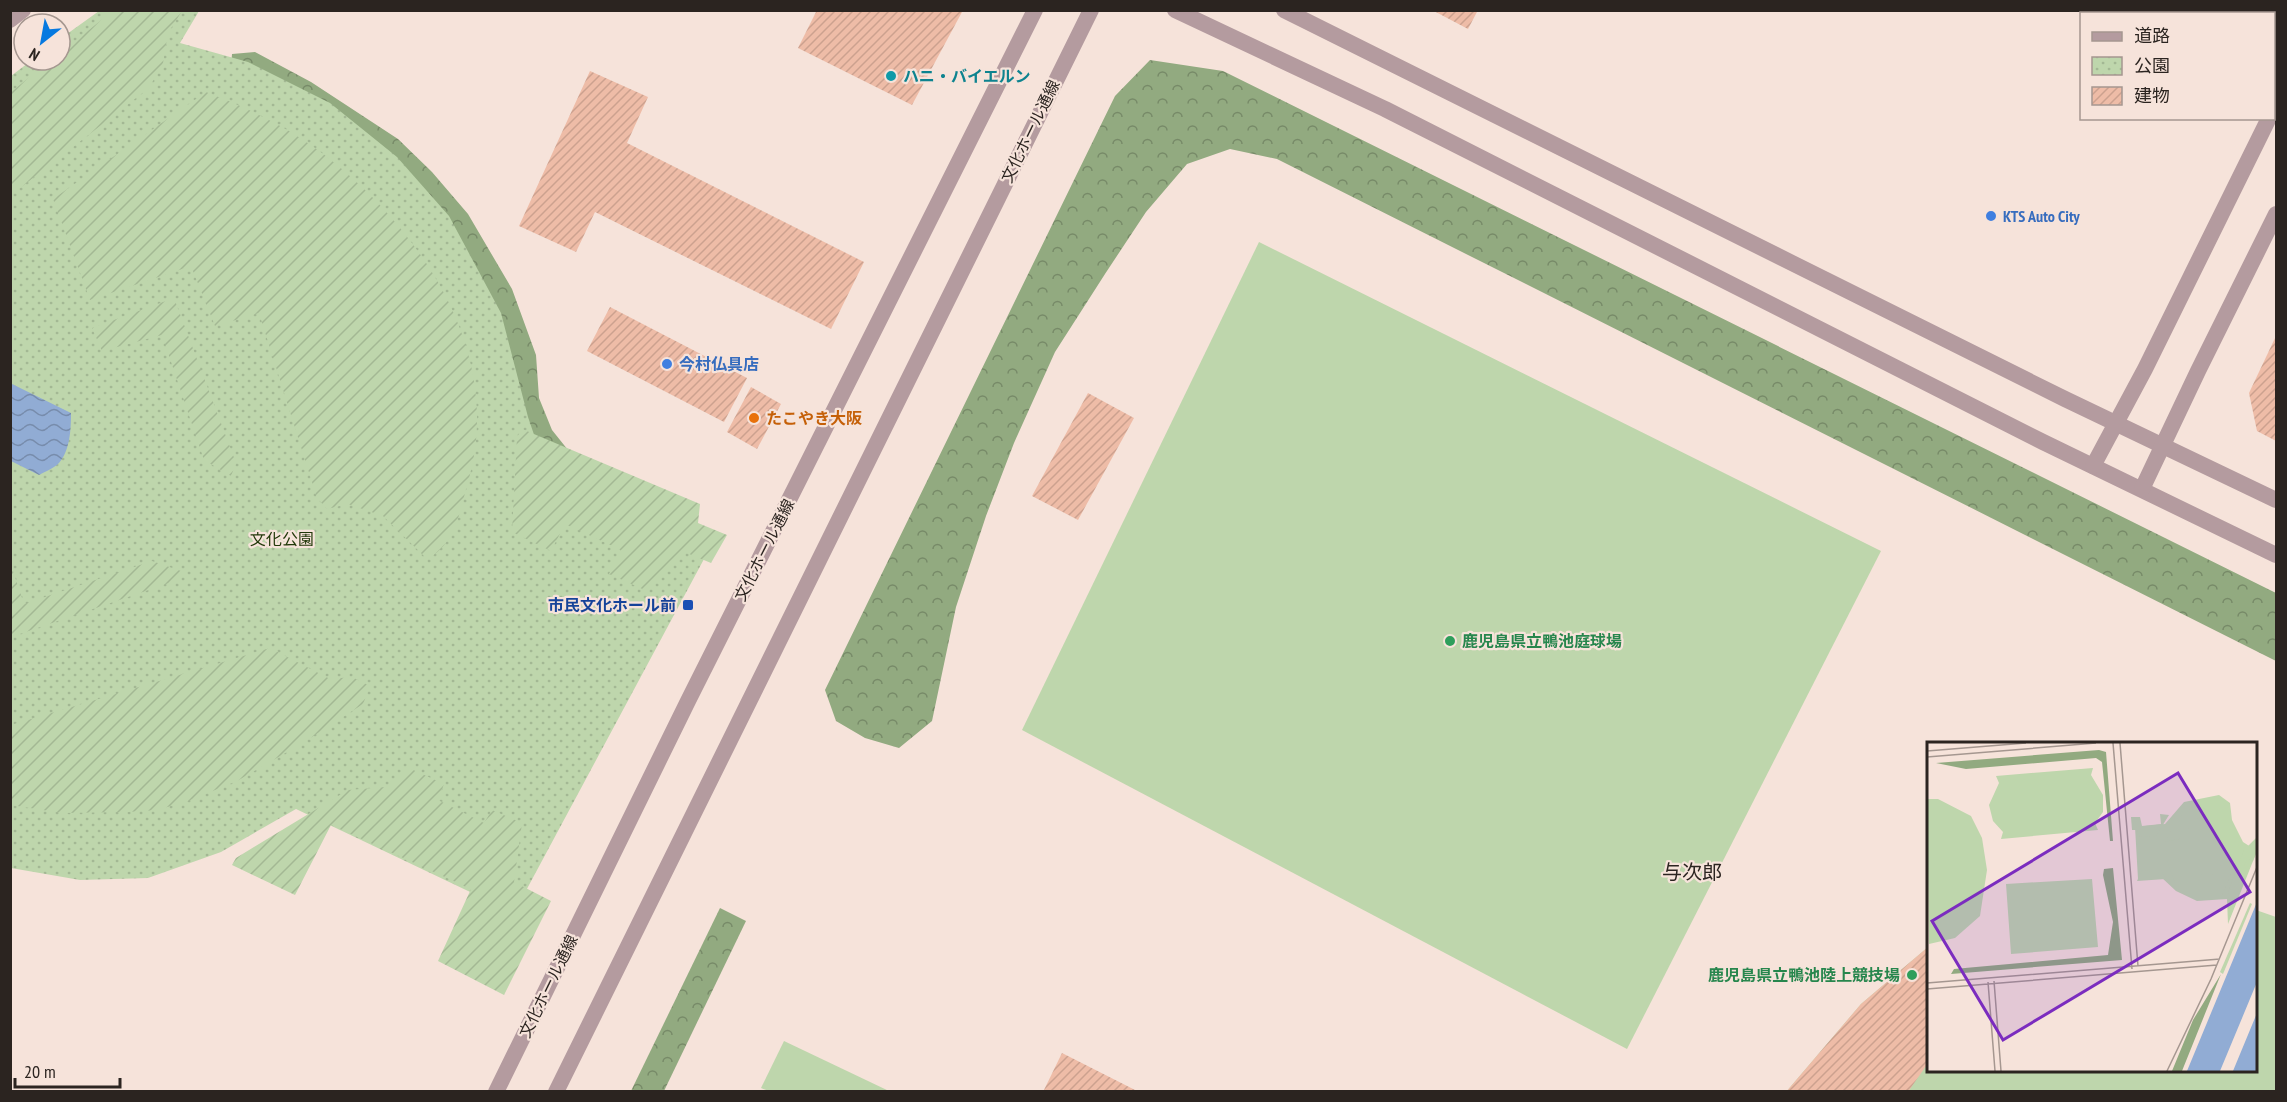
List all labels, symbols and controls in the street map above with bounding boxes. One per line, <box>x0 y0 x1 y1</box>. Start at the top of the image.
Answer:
north arrow <box>12 12 72 72</box>
legend <box>2080 12 2275 120</box>
text: 道路 <box>2134 24 2170 47</box>
text: N <box>25 44 43 66</box>
text: 公園 <box>2134 54 2170 77</box>
place label: ハニ・バイエルン <box>903 66 1031 86</box>
marker: ハニ・バイエルン <box>884 69 898 83</box>
street label: 文化ホール通線 <box>996 76 1064 186</box>
text: 建物 <box>2134 84 2170 107</box>
place label: KTS Auto City <box>2003 206 2080 226</box>
marker: KTS Auto City <box>1984 209 1998 223</box>
place label: 今村仏具店 <box>679 354 759 374</box>
marker: 今村仏具店 <box>660 357 674 371</box>
place label: たこやき大阪 <box>766 408 862 428</box>
marker: たこやき大阪 <box>747 411 761 425</box>
street label: 文化ホール通線 <box>730 496 798 604</box>
park label: 文化公園 <box>250 529 314 549</box>
place label: 市民文化ホール前 <box>548 595 676 615</box>
marker: 市民文化ホール前 <box>681 598 695 612</box>
place label: 鹿児島県立鴨池庭球場 <box>1462 631 1622 651</box>
marker: 鹿児島県立鴨池庭球場 <box>1443 634 1457 648</box>
inset map <box>1927 742 2257 1072</box>
district label: 与次郎 <box>1662 859 1722 885</box>
street label: 文化ホール通線 <box>514 931 582 1041</box>
place label: 鹿児島県立鴨池陸上競技場 <box>1708 965 1900 985</box>
marker: 鹿児島県立鴨池陸上競技場 <box>1905 968 1919 982</box>
scale bar <box>15 1051 120 1089</box>
text: 20 m <box>24 1060 56 1083</box>

